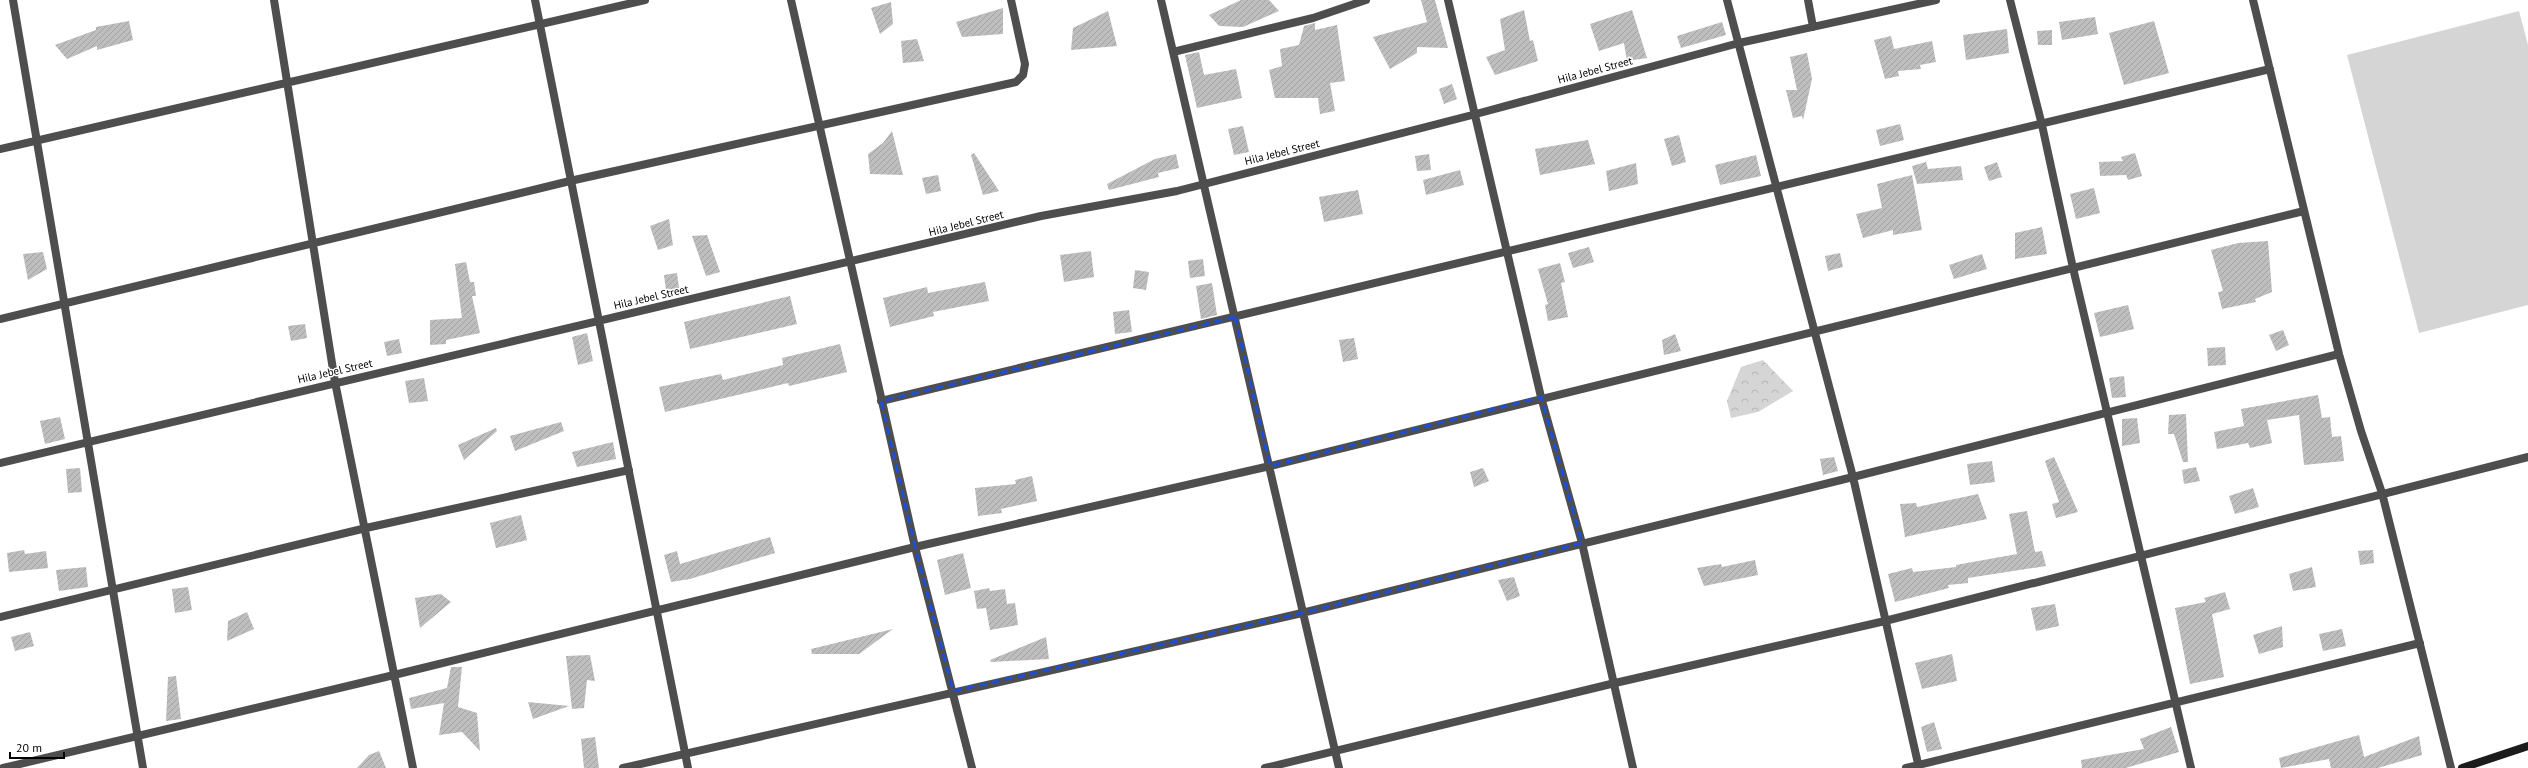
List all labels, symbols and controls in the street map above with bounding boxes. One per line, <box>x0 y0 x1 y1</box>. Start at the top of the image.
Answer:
street label: Hila Jebel Street <box>1556 53 1634 87</box>
street label: Hila Jebel Street <box>1243 136 1321 168</box>
street label: Hila Jebel Street <box>927 207 1005 239</box>
street label: Hila Jebel Street <box>612 282 690 312</box>
street label: Hila Jebel Street <box>296 356 374 386</box>
scale bar <box>10 734 64 760</box>
text: 20 m <box>16 740 42 755</box>

